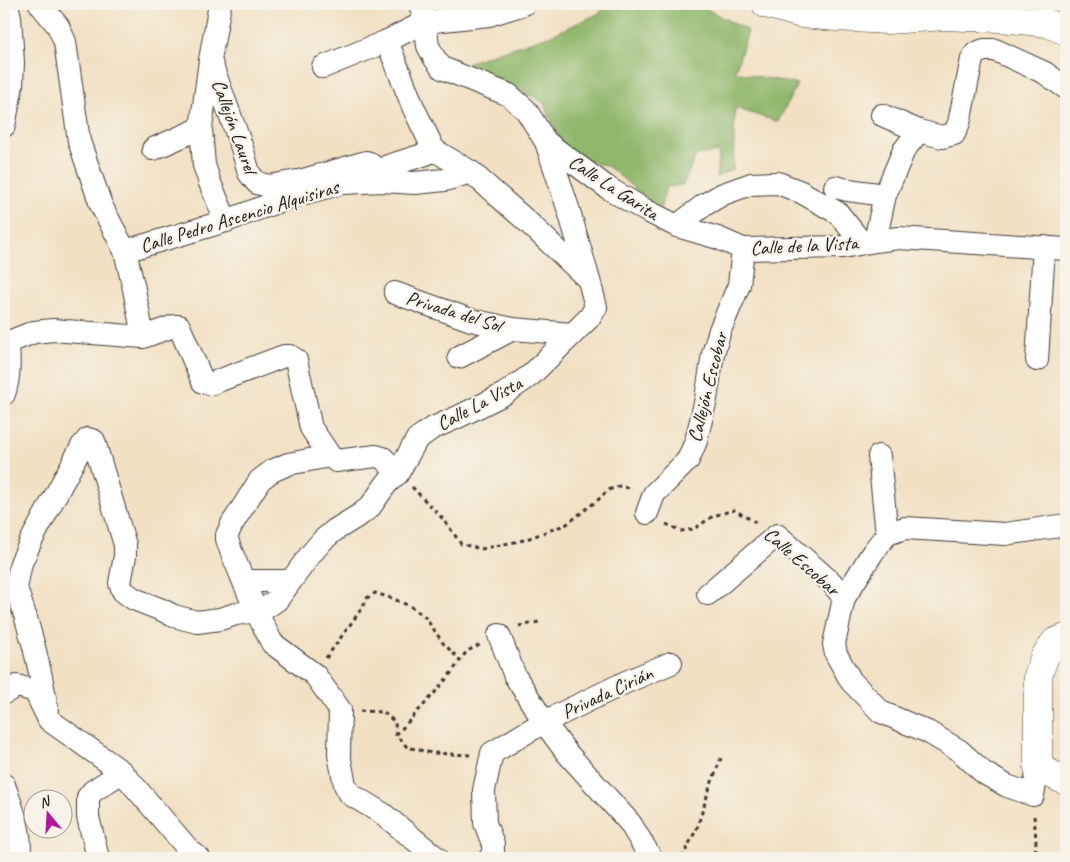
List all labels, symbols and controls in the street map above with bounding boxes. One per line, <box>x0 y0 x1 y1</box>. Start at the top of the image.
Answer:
street label: Callejón Laurel <box>206 76 264 180</box>
street label: Calle La Garita <box>564 149 665 227</box>
street label: Calle Pedro Ascencio Alquisiras <box>137 174 343 259</box>
street label: Calle de la Vista <box>750 230 860 261</box>
street label: Privada del Sol <box>403 285 508 339</box>
street label: Callejón Escobar <box>682 328 734 445</box>
street label: Calle La Vista <box>432 370 528 436</box>
street label: Calle Escobar <box>759 522 846 602</box>
street label: Privada Cirián <box>558 660 658 724</box>
north arrow <box>22 790 72 840</box>
text: N <box>37 792 53 812</box>

